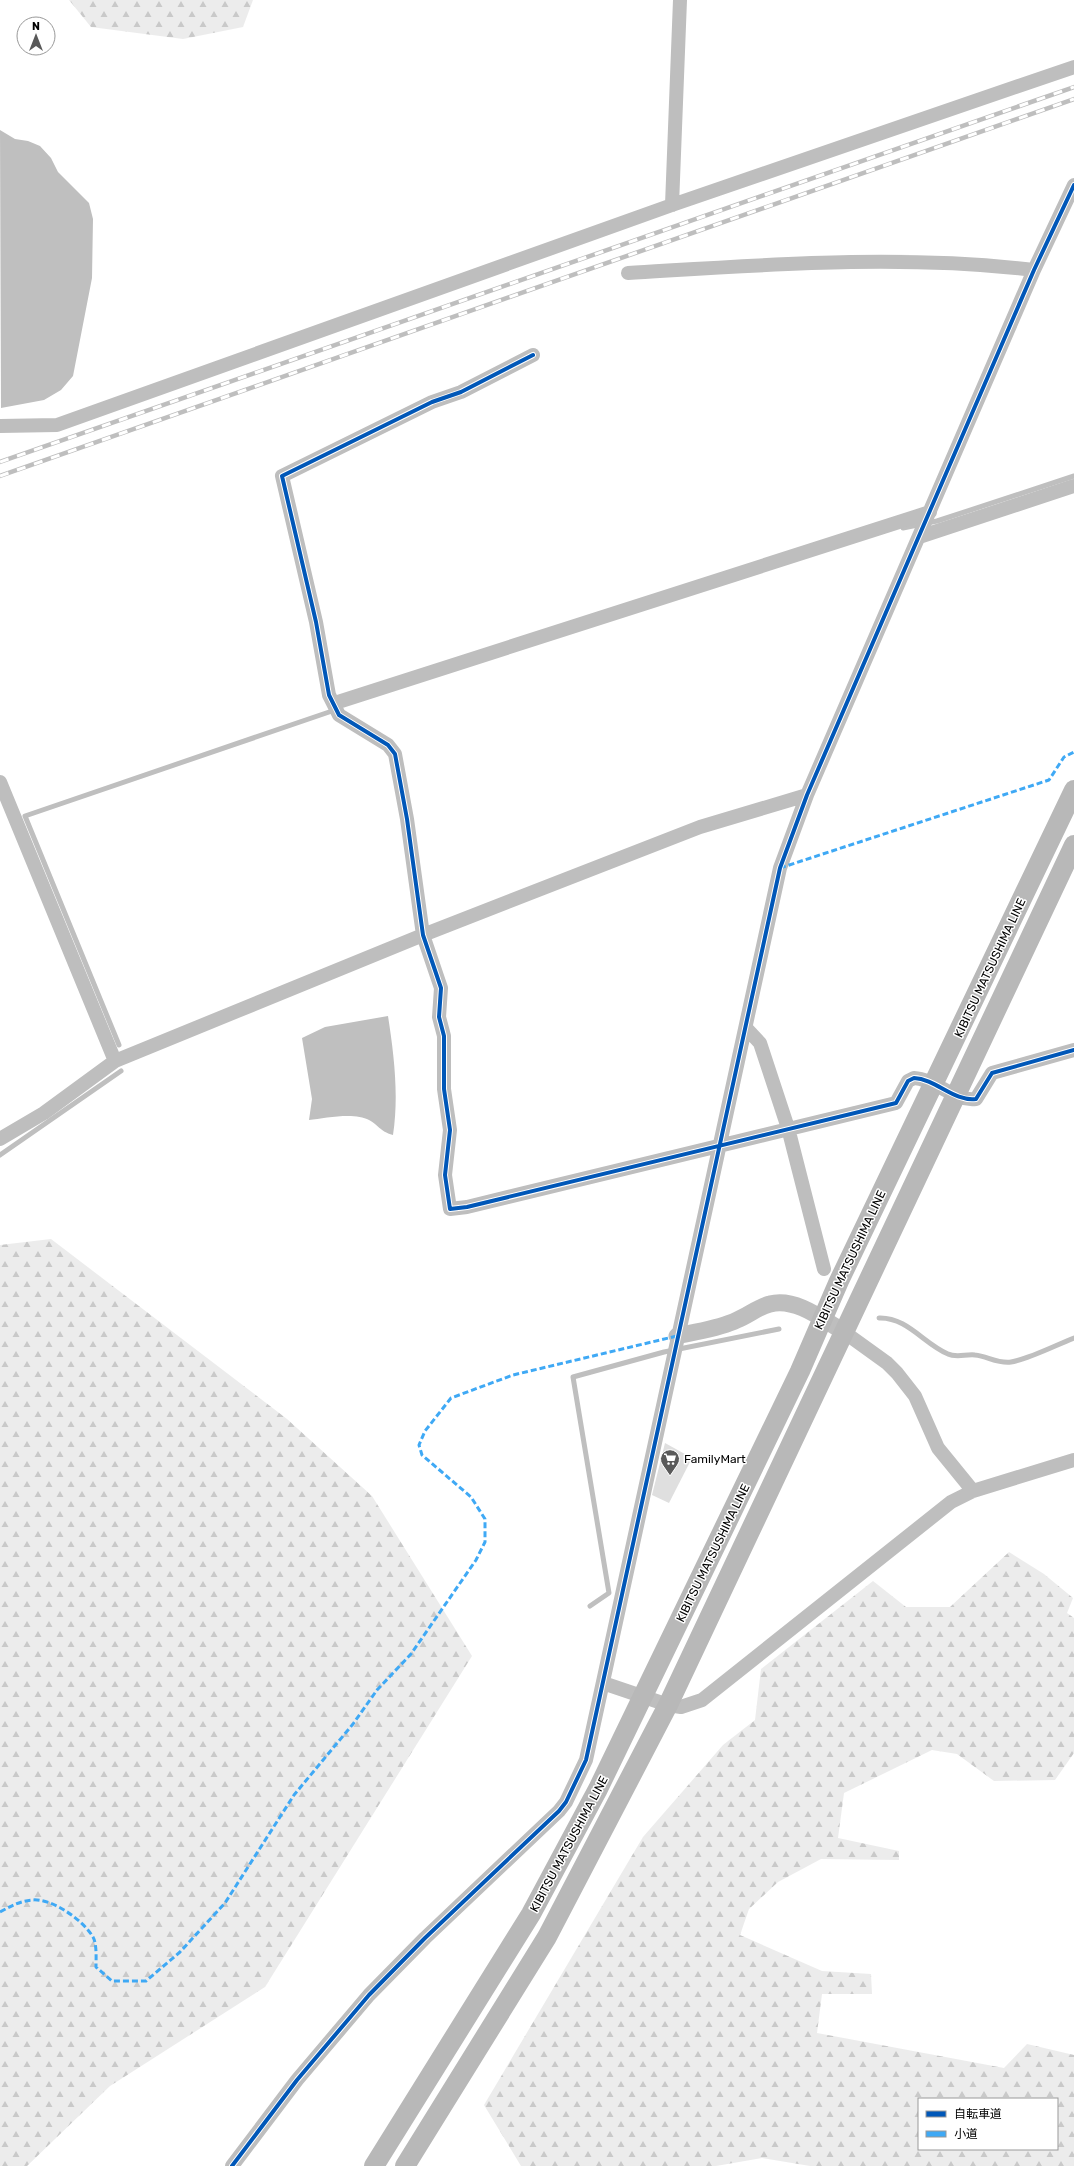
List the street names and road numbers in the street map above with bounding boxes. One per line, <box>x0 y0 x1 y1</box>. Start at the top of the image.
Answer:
street label: KIBITSU MATSUSHIMA LINE <box>952 896 1028 1040</box>
street label: KIBITSU MATSUSHIMA LINE <box>812 1188 888 1332</box>
street label: KIBITSU MATSUSHIMA LINE <box>673 1482 753 1624</box>
street label: KIBITSU MATSUSHIMA LINE <box>527 1774 611 1914</box>

